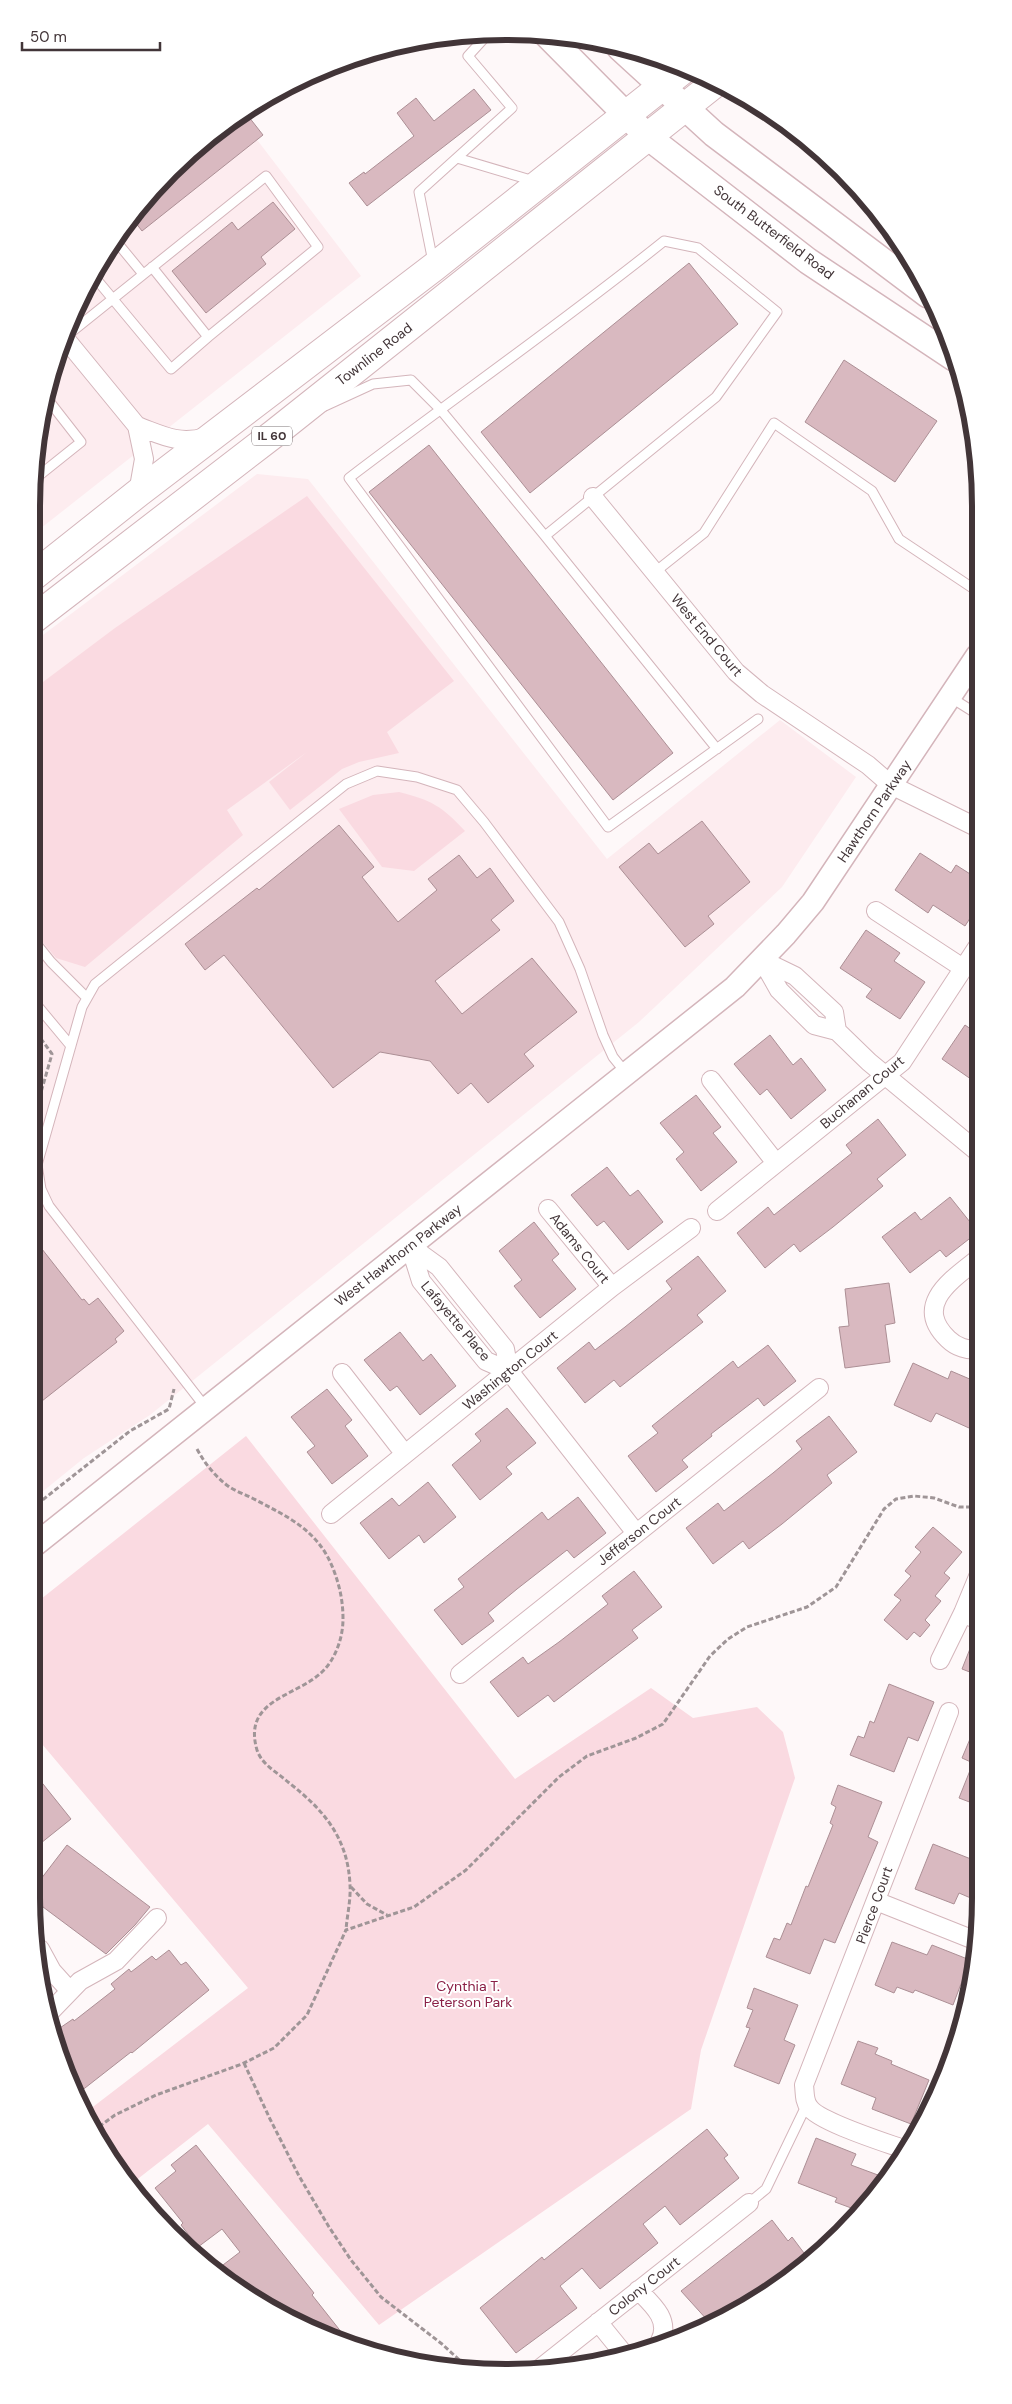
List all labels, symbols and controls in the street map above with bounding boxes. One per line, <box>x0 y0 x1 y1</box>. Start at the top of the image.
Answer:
scale bar <box>22 20 160 52</box>
text: 50 m <box>30 27 67 47</box>
street label: South Butterfield Road <box>710 181 838 283</box>
street label: Townline Road <box>332 319 416 389</box>
road number: IL 60 <box>252 426 292 446</box>
street label: West End Court <box>667 590 747 680</box>
street label: Hawthorn Parkway <box>833 756 915 866</box>
street label: Buchanan Court <box>816 1051 908 1133</box>
street label: West Hawthorn Parkway <box>331 1200 465 1310</box>
street label: Adams Court <box>546 1209 614 1287</box>
street label: Lafayette Place <box>417 1277 495 1365</box>
street label: Washington Court <box>459 1326 561 1414</box>
street label: Jefferson Court <box>593 1493 685 1569</box>
street label: Pierce Court <box>852 1864 896 1946</box>
park label: Cynthia T. Peterson Park <box>424 1977 512 2011</box>
street label: Colony Court <box>605 2252 683 2320</box>

